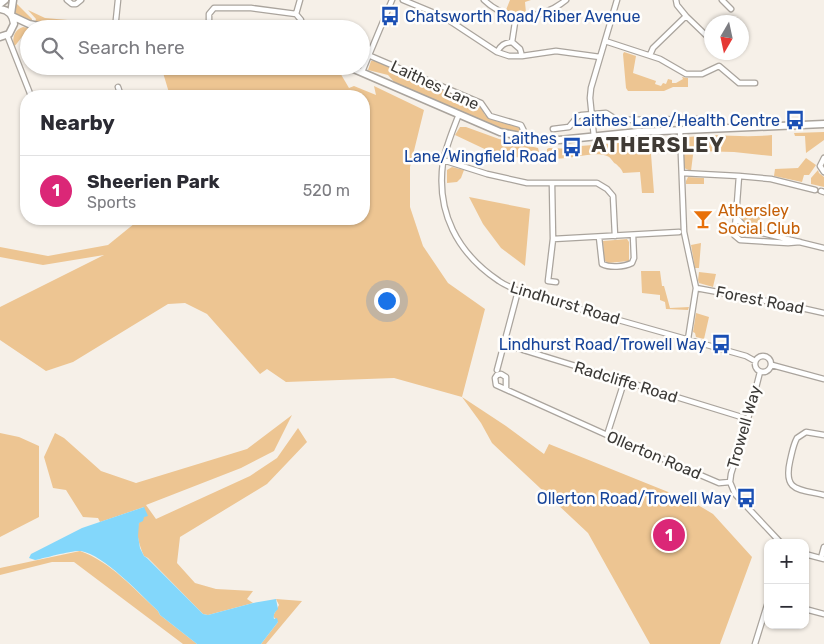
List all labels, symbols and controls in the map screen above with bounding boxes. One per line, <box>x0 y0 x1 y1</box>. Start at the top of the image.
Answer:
bus stop icon: Chatsworth Road/Riber Avenue <box>379 5 401 27</box>
place label: Chatsworth Road/Riber Avenue <box>405 7 640 26</box>
north arrow <box>704 15 749 60</box>
search box <box>20 20 370 75</box>
icon: search <box>38 34 66 62</box>
text: Search here <box>78 36 185 59</box>
street label: Laithes Lane <box>388 56 482 114</box>
bus stop icon: Laithes Lane/Health Centre <box>784 109 806 131</box>
text: Nearby <box>40 110 115 135</box>
place label: Laithes Lane/Health Centre <box>573 111 780 130</box>
place label: Laithes Lane/Wingfield Road <box>404 129 557 166</box>
district label: ATHERSLEY <box>591 132 725 157</box>
bus stop icon: Laithes Lane/Wingfield Road <box>561 136 583 158</box>
text: Sheerien Park <box>87 170 220 193</box>
text: 1 <box>52 181 60 200</box>
text: 520 m <box>303 181 350 200</box>
text: Sports <box>87 193 136 212</box>
place label: Athersley Social Club <box>718 201 800 238</box>
bar icon: Athersley Social Club <box>692 208 714 230</box>
street label: Lindhurst Road <box>508 277 622 329</box>
street label: Forest Road <box>714 282 806 318</box>
your location <box>374 288 400 314</box>
bus stop icon: Lindhurst Road/Trowell Way <box>710 333 732 355</box>
place label: Lindhurst Road/Trowell Way <box>499 335 706 354</box>
street label: Radcliffe Road <box>572 357 680 407</box>
street label: Trowell Way <box>723 383 765 471</box>
street label: Ollerton Road <box>604 427 704 483</box>
bus stop icon: Ollerton Road/Trowell Way <box>735 487 757 509</box>
place label: Ollerton Road/Trowell Way <box>537 489 731 508</box>
pin: 1 <box>653 516 685 554</box>
map controls <box>764 539 809 629</box>
button: + <box>764 539 809 584</box>
button: − <box>764 584 809 629</box>

